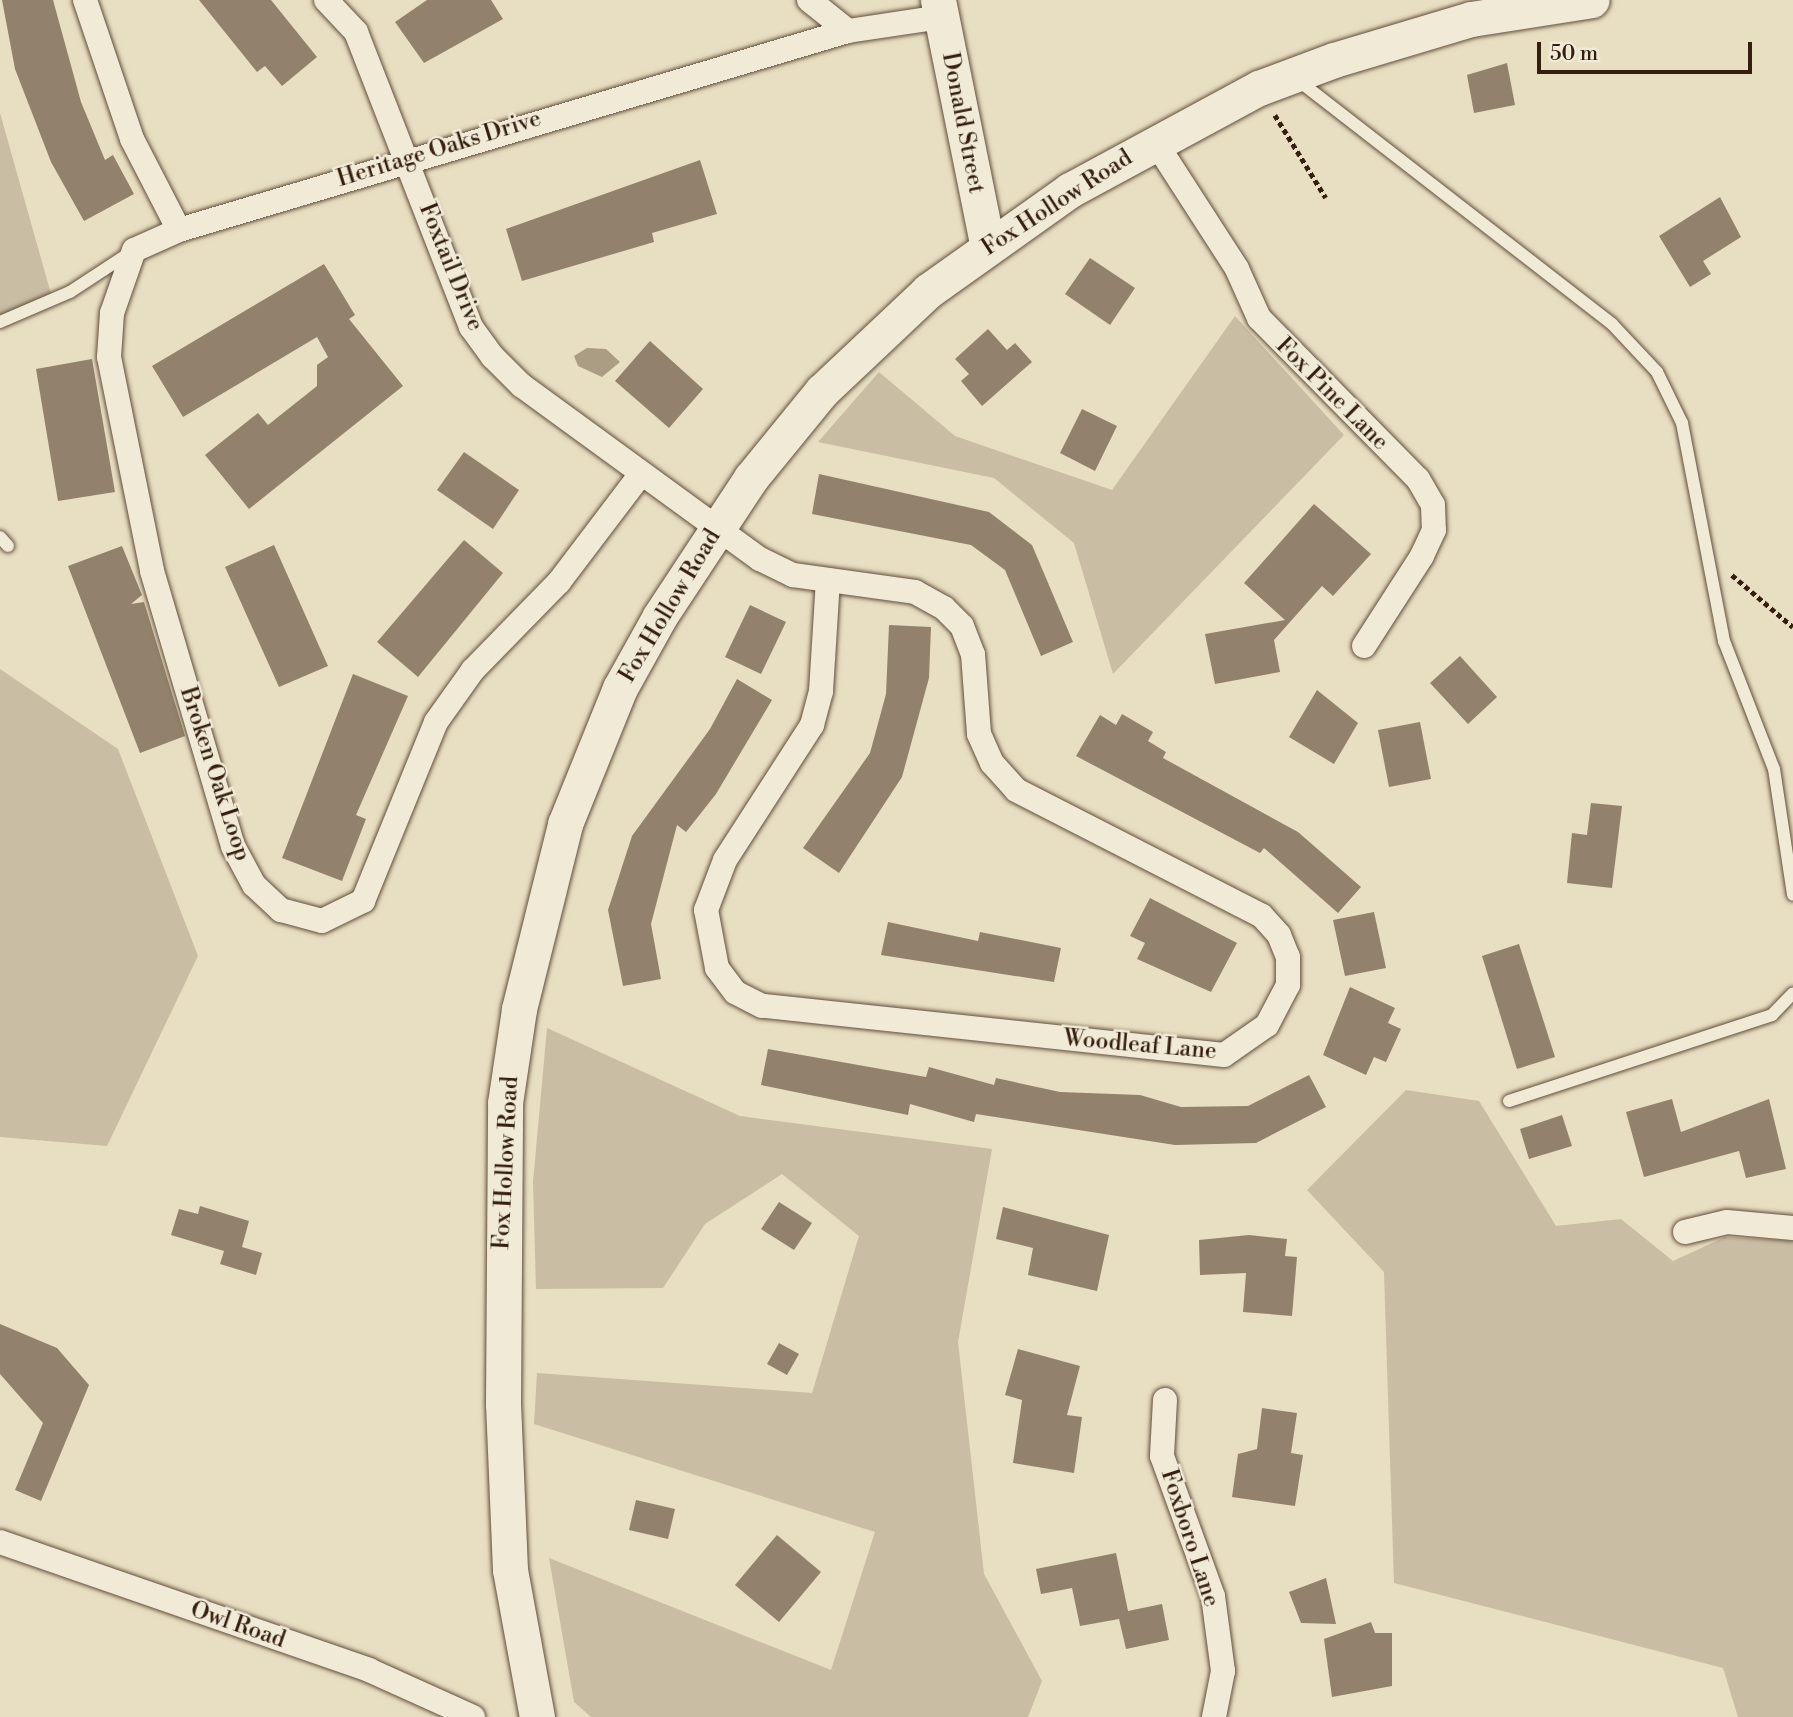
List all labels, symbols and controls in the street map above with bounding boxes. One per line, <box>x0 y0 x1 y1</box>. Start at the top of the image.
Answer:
scale bar <box>1541 28 1756 72</box>
text: 50 m <box>1550 41 1598 67</box>
street label: Donald Street <box>936 50 990 196</box>
street label: Heritage Oaks Drive <box>334 105 544 193</box>
street label: Fox Hollow Road <box>977 144 1137 262</box>
street label: Foxtail Drive <box>413 199 489 335</box>
street label: Fox Pine Lane <box>1270 332 1394 456</box>
street label: Fox Hollow Road <box>613 524 727 688</box>
street label: Broken Oak Loop <box>174 683 256 865</box>
street label: Woodleaf Lane <box>1062 1025 1218 1065</box>
street label: Fox Hollow Road <box>488 1076 524 1250</box>
street label: Foxboro Lane <box>1155 1466 1225 1610</box>
street label: Owl Road <box>187 1596 289 1654</box>

